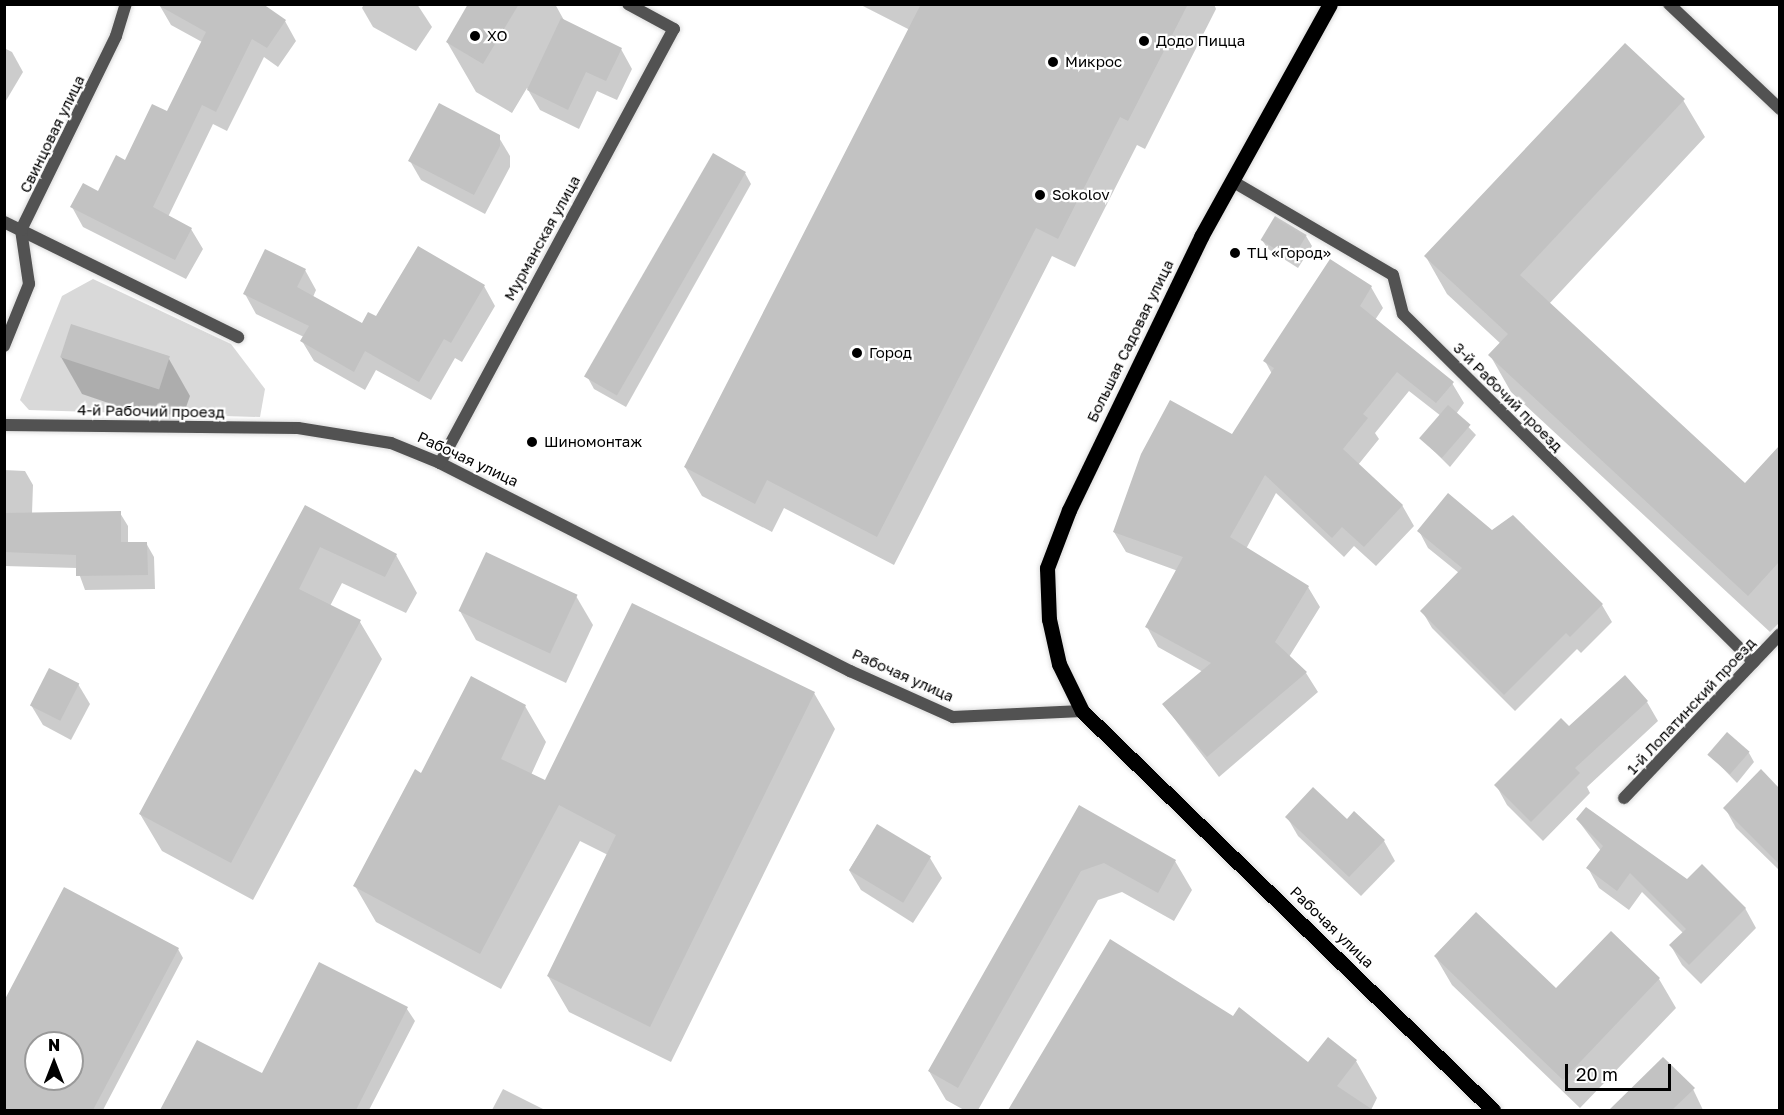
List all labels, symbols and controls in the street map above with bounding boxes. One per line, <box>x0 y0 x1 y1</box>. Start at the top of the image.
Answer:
place label: ХО <box>487 27 508 45</box>
marker: ХО <box>468 29 482 43</box>
place label: Додо Пицца <box>1156 32 1245 50</box>
marker: Додо Пицца <box>1137 34 1151 48</box>
place label: Микрос <box>1065 53 1122 71</box>
marker: Микрос <box>1046 55 1060 69</box>
street label: Свинцовая улица <box>16 72 88 196</box>
street label: Мурманская улица <box>500 172 584 304</box>
place label: Sokolov <box>1052 186 1110 204</box>
marker: Sokolov <box>1033 188 1047 202</box>
place label: ТЦ «Город» <box>1247 244 1331 262</box>
marker: ТЦ «Город» <box>1228 246 1242 260</box>
street label: Большая Садовая улица <box>1083 257 1177 425</box>
street label: 3-й Рабочий проезд <box>1450 339 1566 455</box>
place label: Город <box>869 344 912 362</box>
marker: Город <box>850 346 864 360</box>
street label: 4-й Рабочий проезд <box>77 401 225 421</box>
street label: Рабочая улица <box>415 428 521 490</box>
place label: Шиномонтаж <box>544 433 642 451</box>
marker: Шиномонтаж <box>525 435 539 449</box>
street label: 1-й Лопатинский проезд <box>1623 634 1759 778</box>
street label: Рабочая улица <box>849 645 957 705</box>
street label: Рабочая улица <box>1286 883 1378 971</box>
north arrow <box>24 1031 84 1091</box>
text: N <box>48 1035 60 1055</box>
scale bar <box>1568 1052 1674 1090</box>
text: 20 m <box>1576 1063 1618 1085</box>

